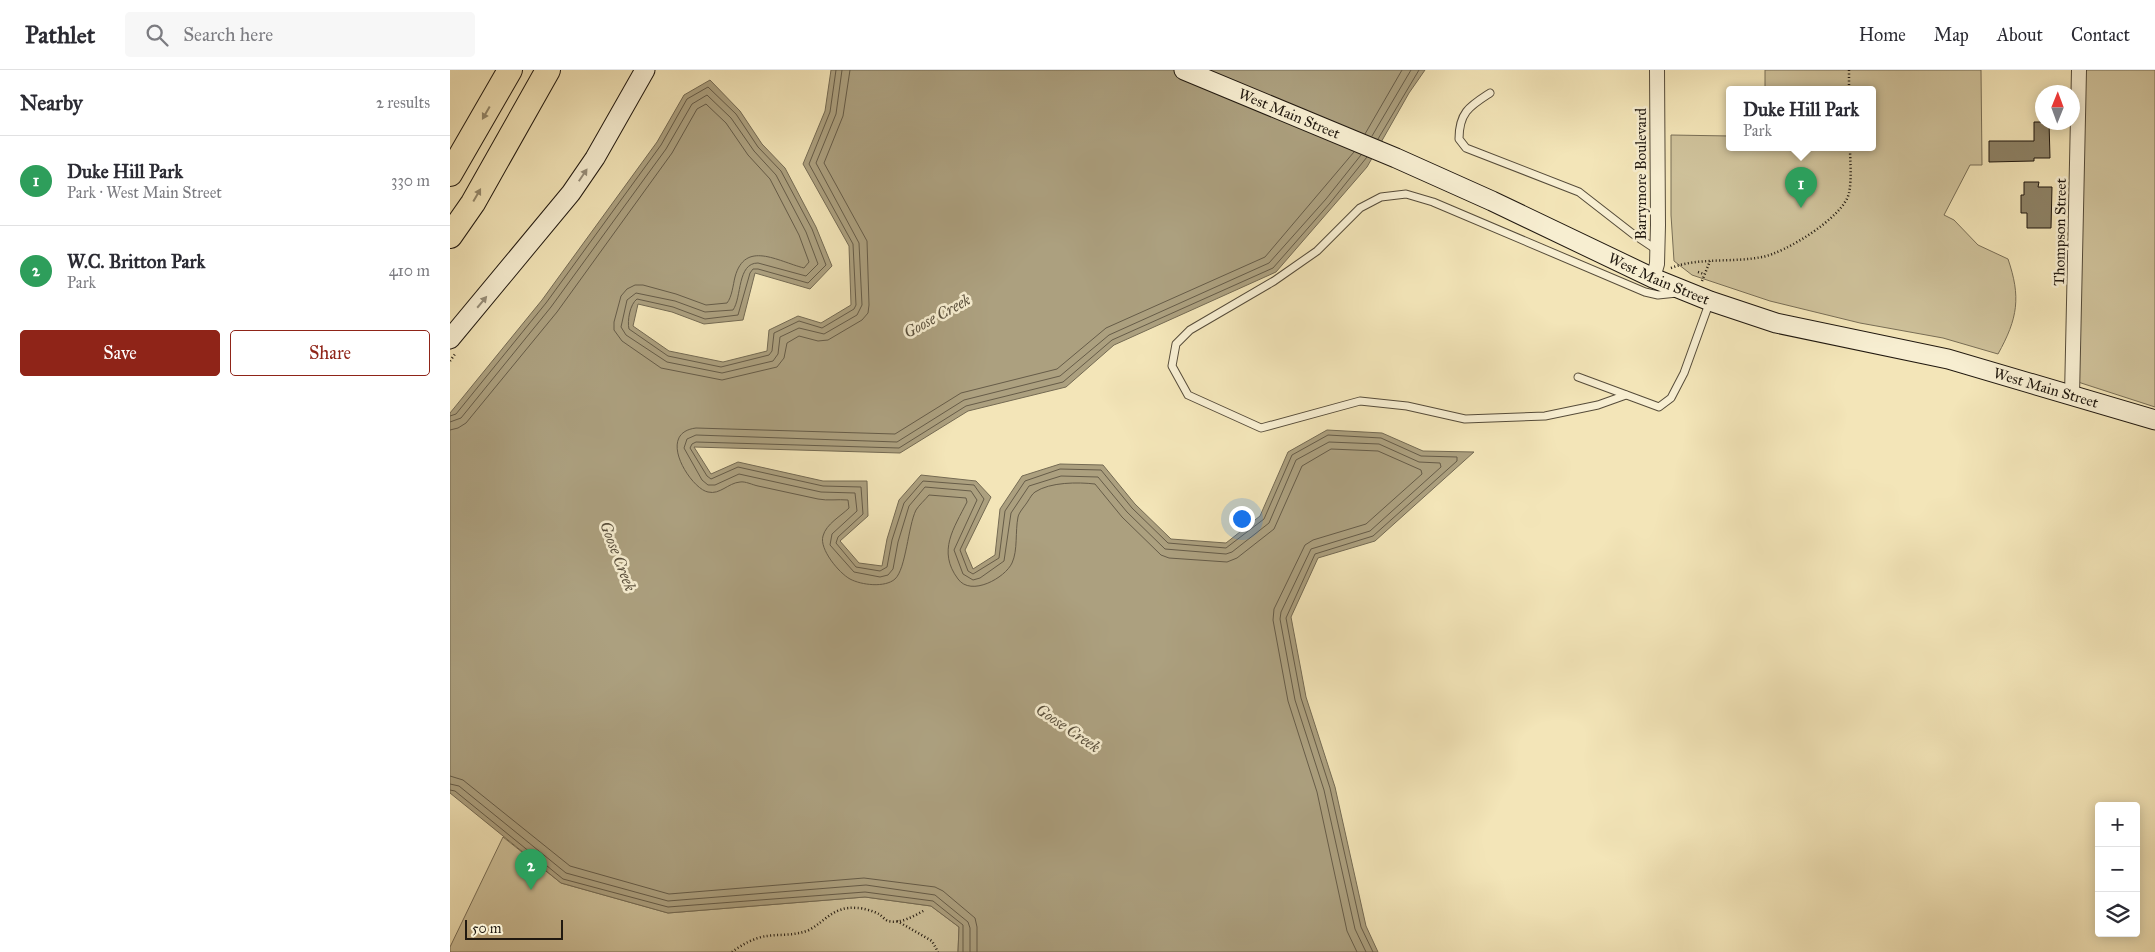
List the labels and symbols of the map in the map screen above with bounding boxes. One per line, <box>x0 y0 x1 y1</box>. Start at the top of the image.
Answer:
street label: West Main Street <box>1236 85 1343 143</box>
north arrow <box>2035 85 2080 130</box>
one-way arrow <box>482 106 491 119</box>
street label: Barrymore Boulevard <box>1632 108 1650 240</box>
pin: 1 <box>1785 167 1817 208</box>
one-way arrow <box>578 168 588 182</box>
street label: Thompson Street <box>2050 177 2070 286</box>
one-way arrow <box>473 189 482 202</box>
street label: West Main Street <box>1605 249 1713 309</box>
water label: Goose Creek <box>900 290 974 342</box>
one-way arrow <box>476 295 487 308</box>
street label: West Main Street <box>1991 364 2101 412</box>
your location <box>1229 506 1255 532</box>
water label: Goose Creek <box>596 518 640 594</box>
water label: Goose Creek <box>1032 700 1104 756</box>
pin: 2 <box>515 849 547 890</box>
scale bar <box>465 917 562 940</box>

